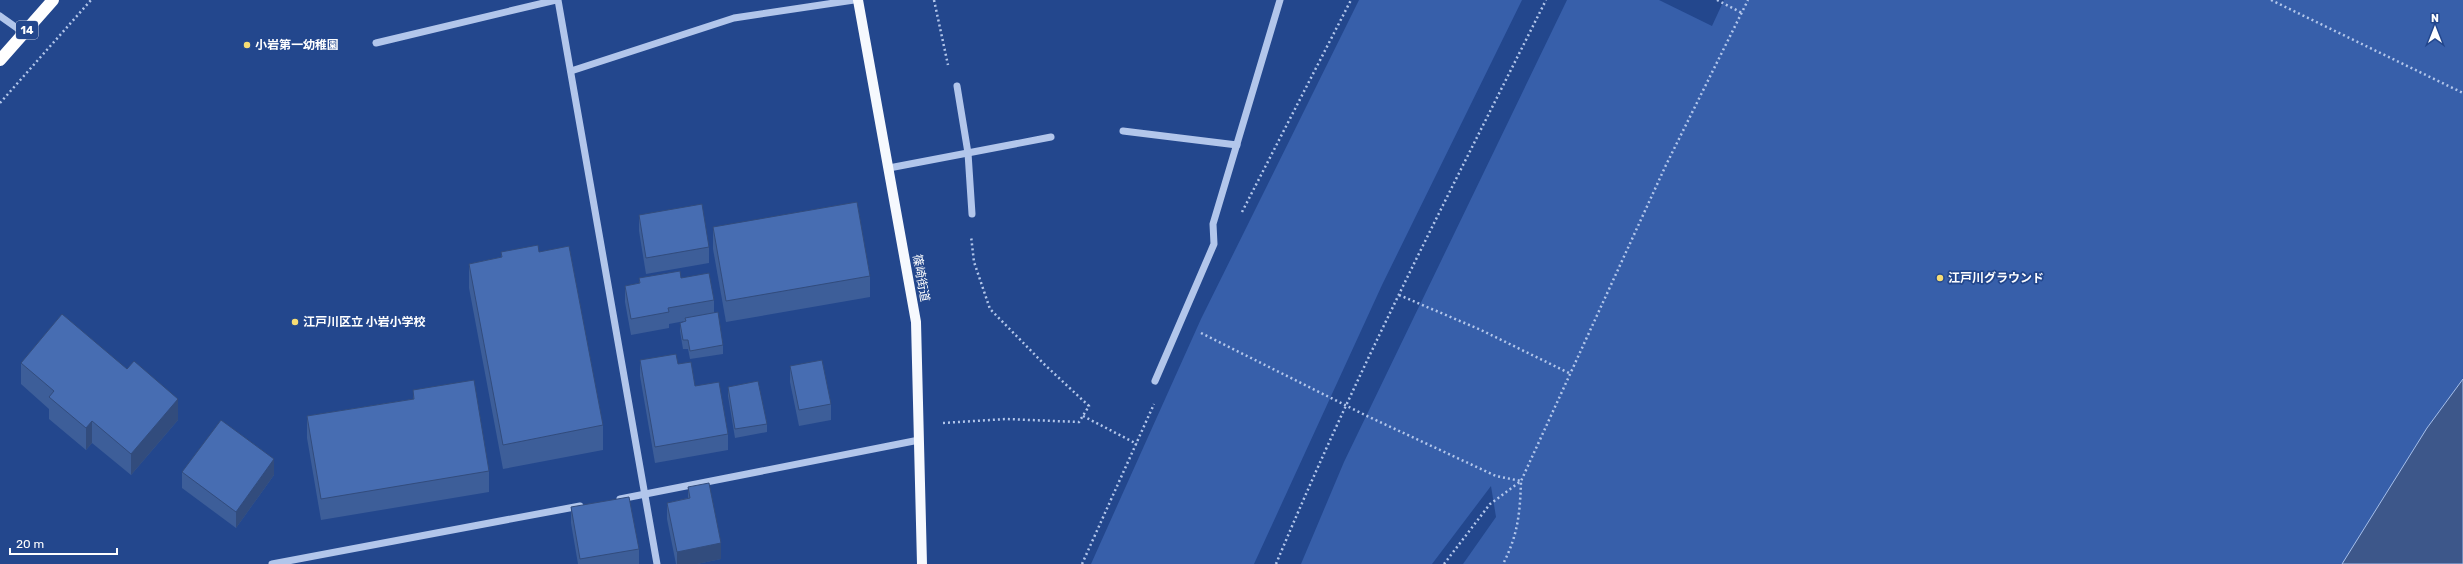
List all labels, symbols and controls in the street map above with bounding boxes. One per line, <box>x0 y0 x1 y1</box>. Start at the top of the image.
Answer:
north arrow <box>2415 8 2455 48</box>
text: N <box>2431 12 2439 25</box>
road number: 14 <box>16 21 38 39</box>
place label: 小岩第一幼稚園 <box>255 38 339 52</box>
marker: 小岩第一幼稚園 <box>242 40 252 50</box>
street label: 篠崎街道 <box>910 253 932 303</box>
place label: 江戸川グラウンド <box>1948 271 2044 285</box>
marker: 江戸川グラウンド <box>1935 273 1945 283</box>
place label: 江戸川区立 小岩小学校 <box>303 315 426 329</box>
marker: 江戸川区立 小岩小学校 <box>290 317 300 327</box>
scale bar <box>10 530 117 556</box>
text: 20 m <box>16 537 44 551</box>

